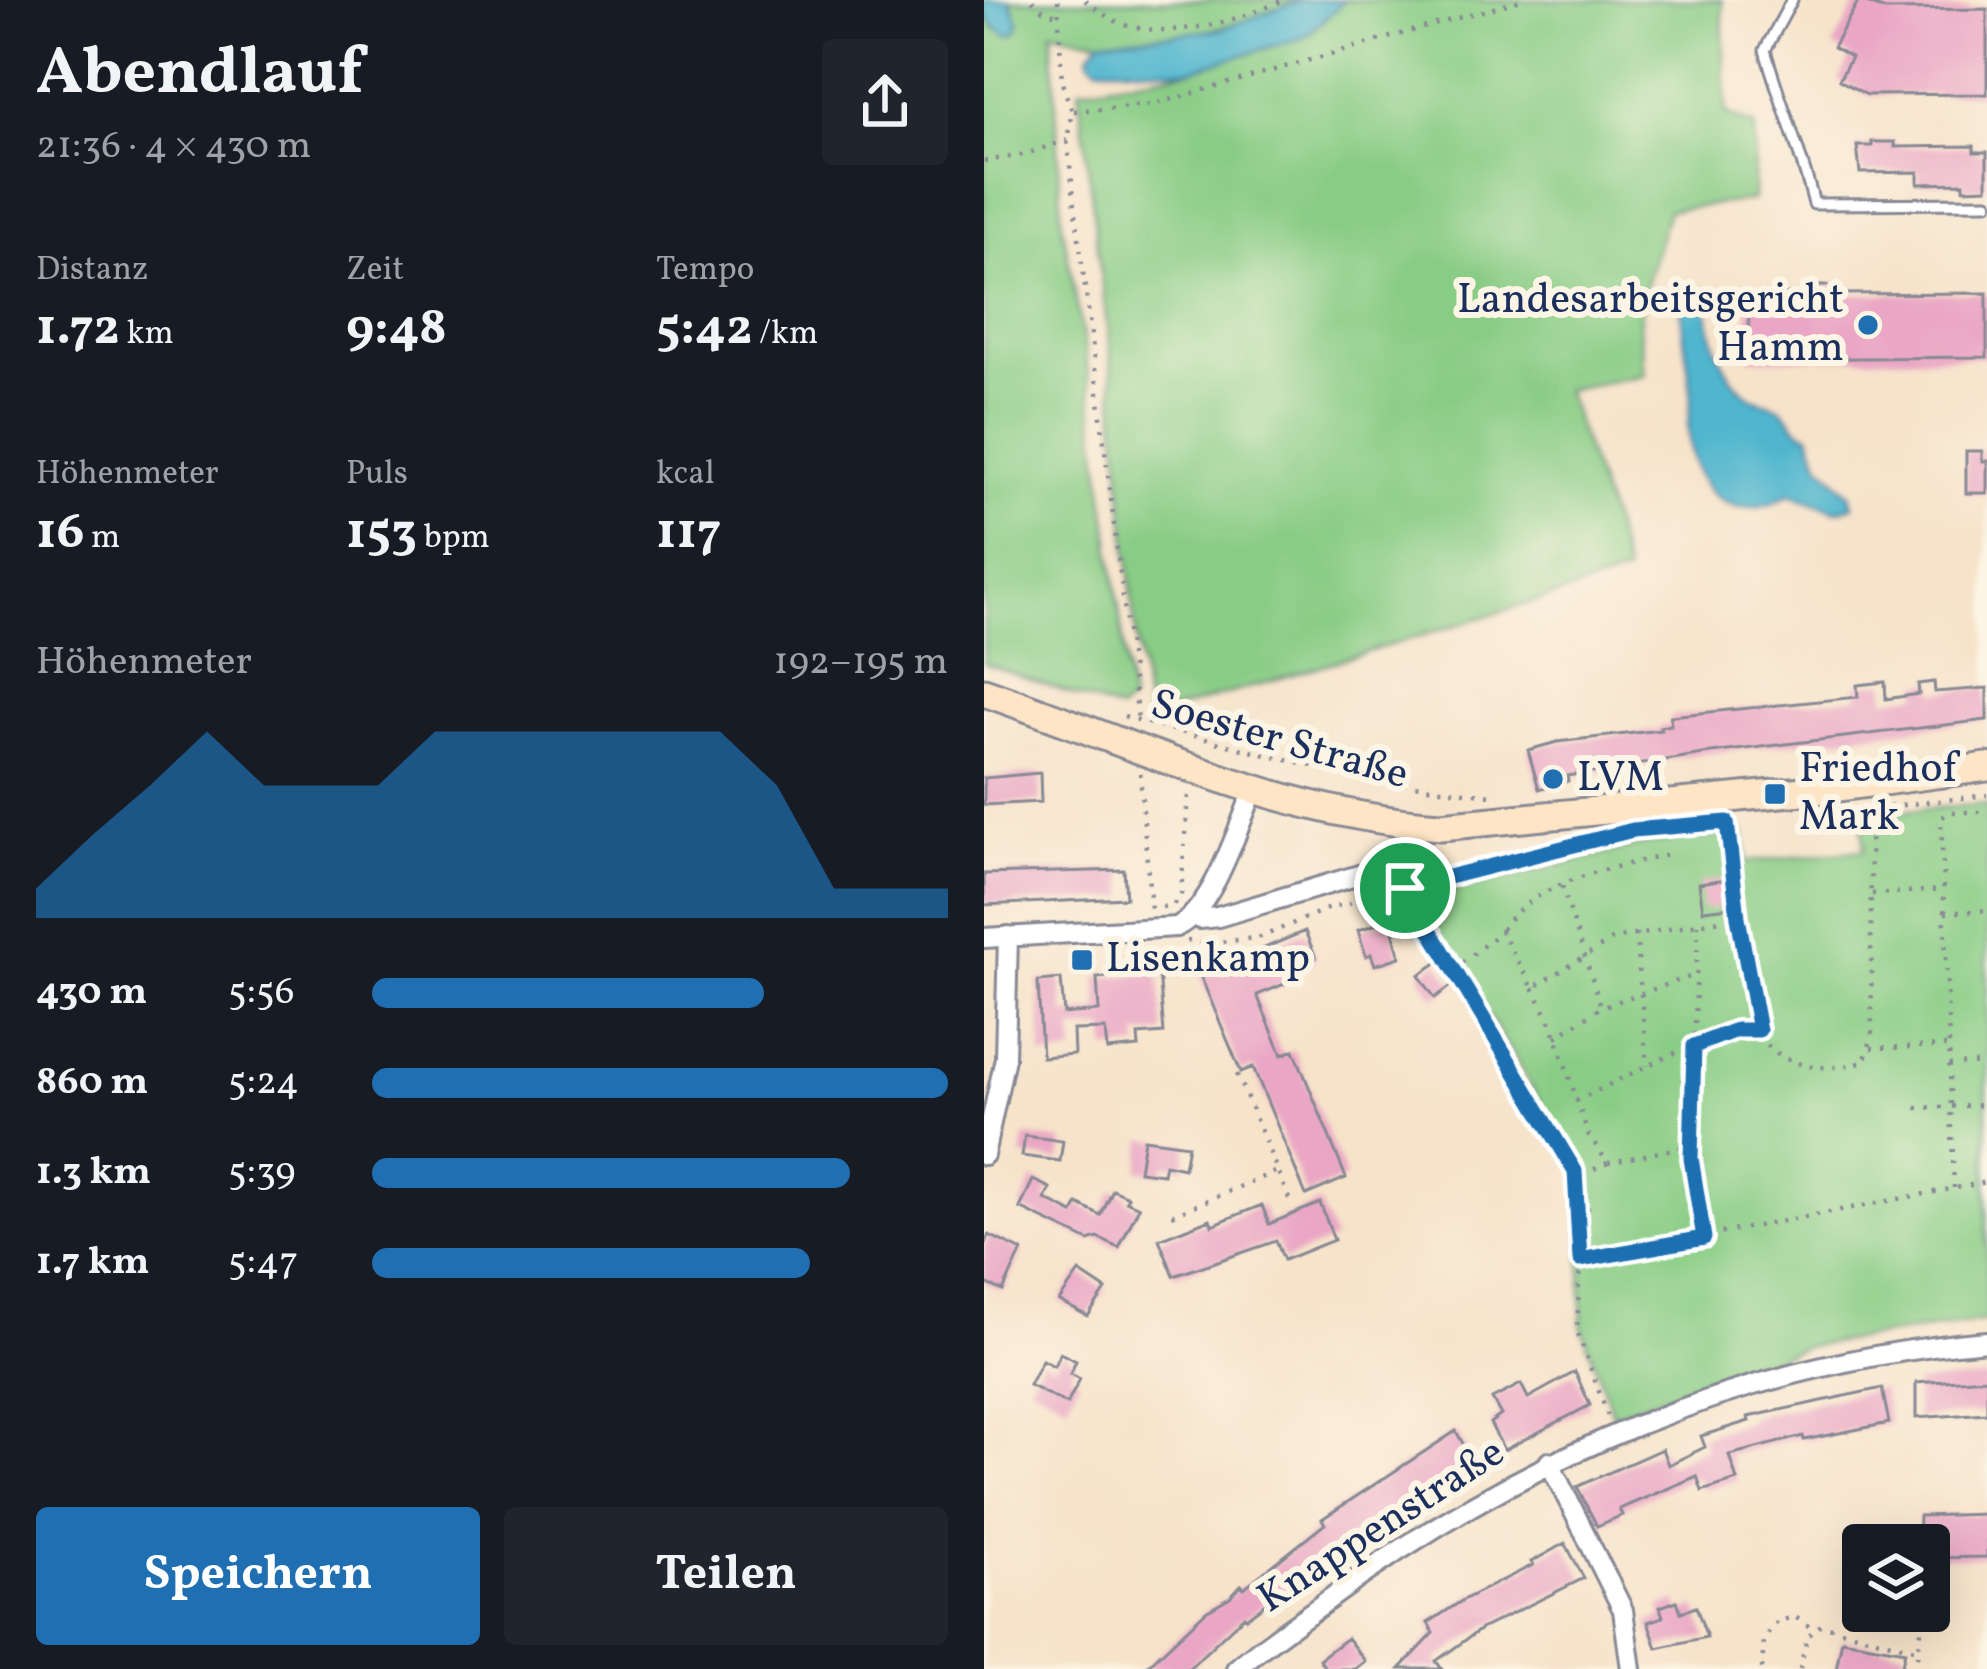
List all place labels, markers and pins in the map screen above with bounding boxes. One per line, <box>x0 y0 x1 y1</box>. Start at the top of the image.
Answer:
place label: Landesarbeitsgericht Hamm <box>1457 272 1844 379</box>
marker: Landesarbeitsgericht Hamm <box>1855 312 1881 338</box>
place label: Friedhof Mark <box>1799 741 1961 848</box>
place label: LVM <box>1577 750 1664 809</box>
marker: LVM <box>1540 766 1566 792</box>
marker: Friedhof Mark <box>1762 781 1788 807</box>
pin <box>1354 837 1456 939</box>
place label: Lisenkamp <box>1106 931 1310 990</box>
marker: Lisenkamp <box>1069 947 1095 973</box>

